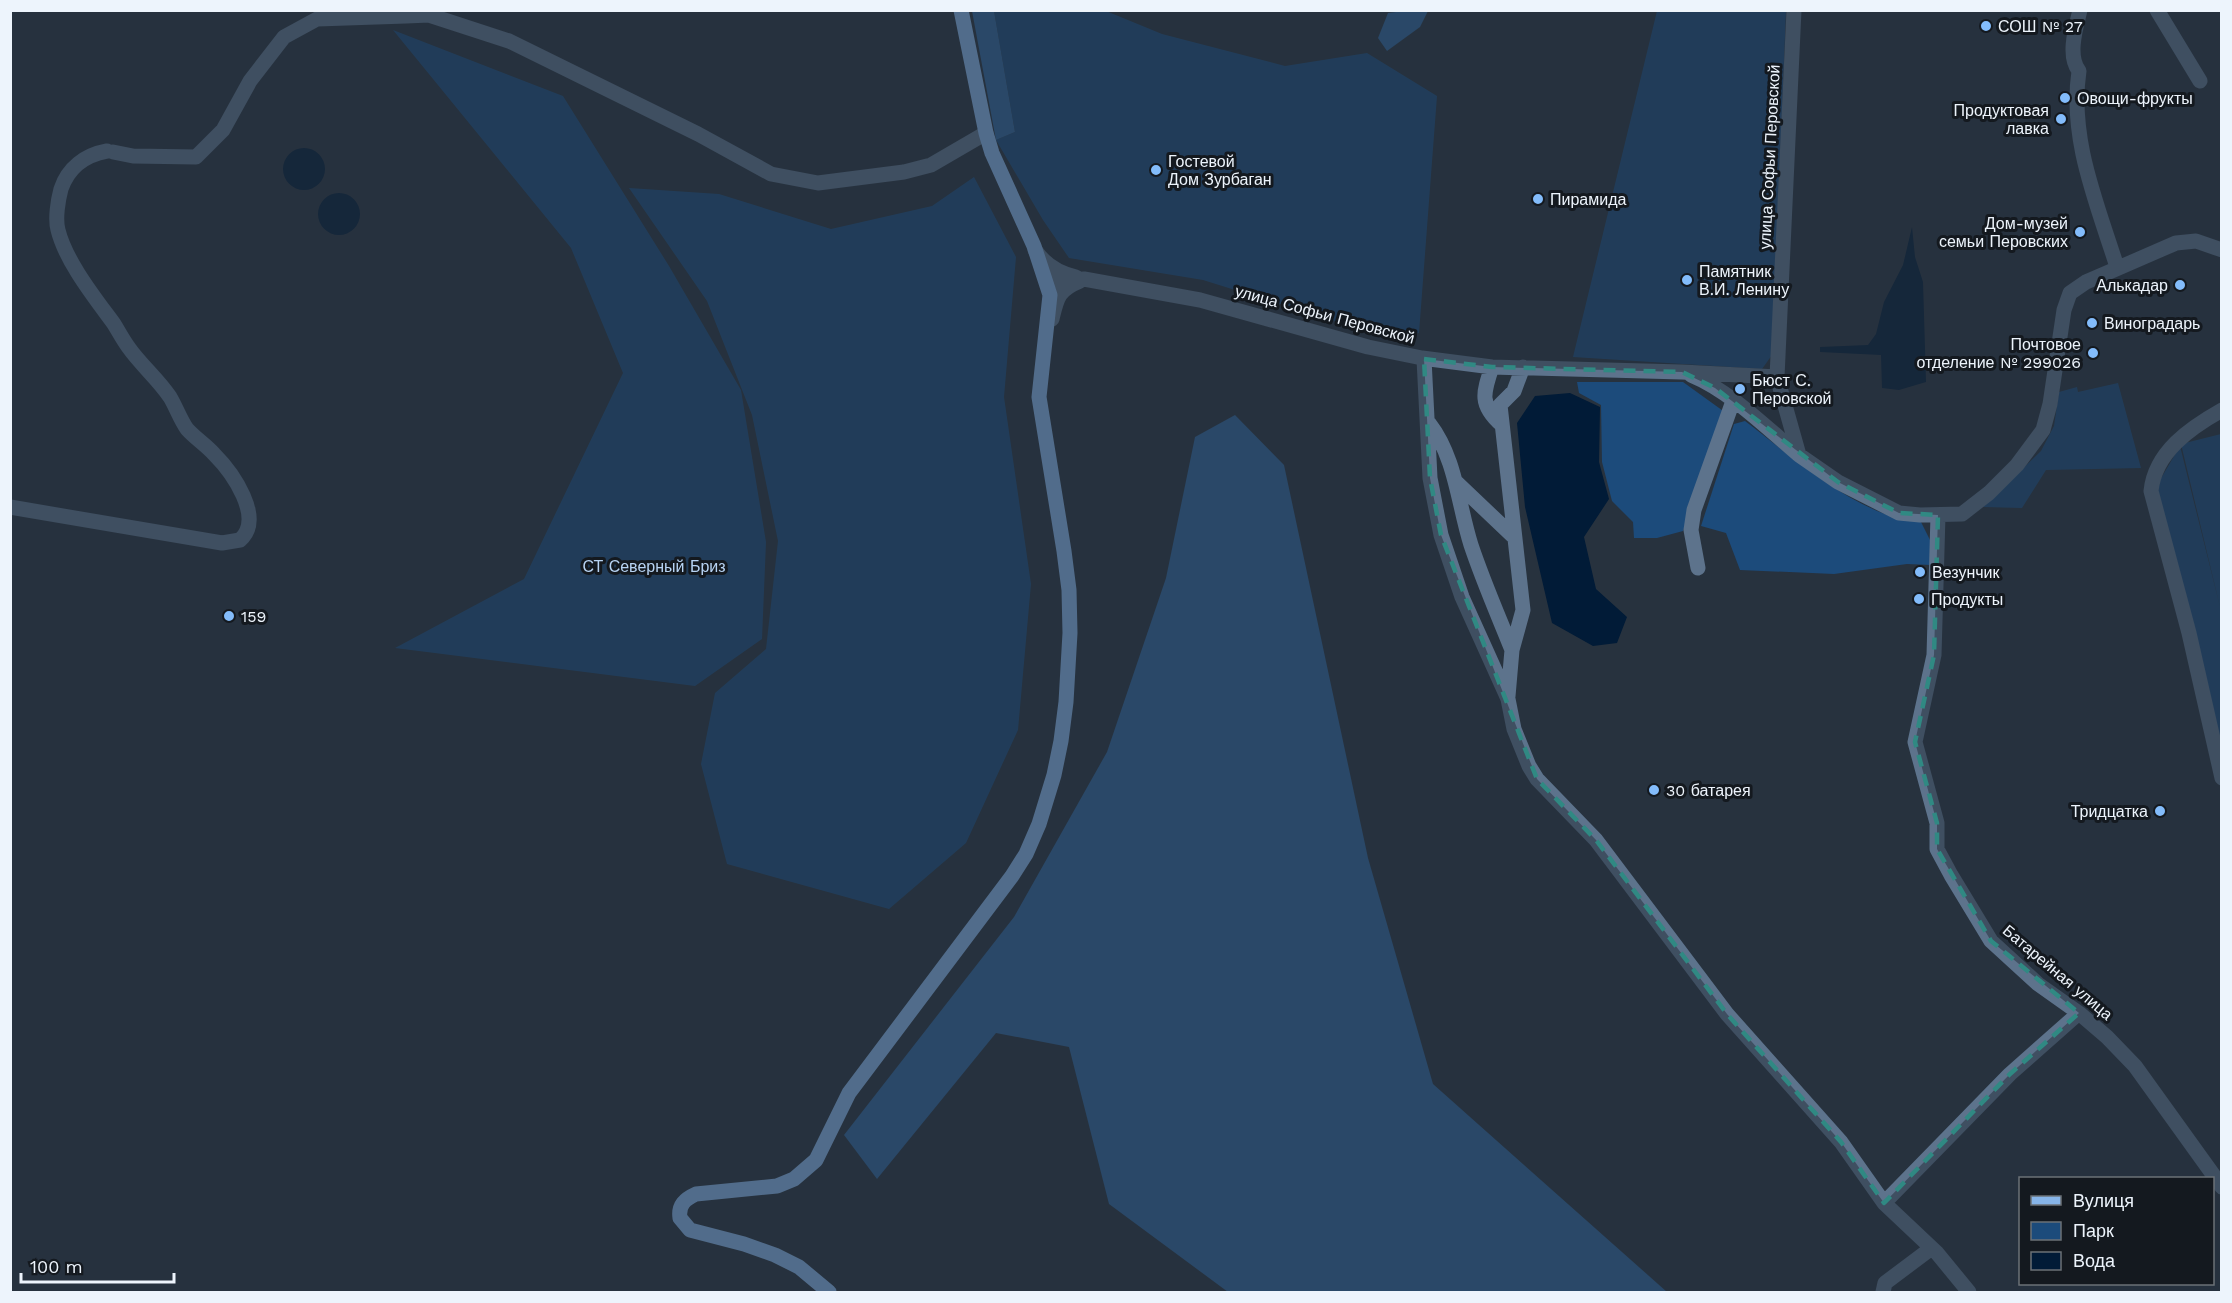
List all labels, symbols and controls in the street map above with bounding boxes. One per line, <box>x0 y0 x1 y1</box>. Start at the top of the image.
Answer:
place label: СОШ № 27 <box>1998 17 2083 36</box>
marker: СОШ № 27 <box>1979 19 1993 33</box>
street label: улица Софьи Перовской <box>1755 64 1784 250</box>
place label: Овощи-фрукты <box>2077 89 2193 108</box>
marker: Овощи-фрукты <box>2058 91 2072 105</box>
place label: Продуктовая лавка <box>1954 101 2049 138</box>
marker: Продуктовая лавка <box>2054 112 2068 126</box>
place label: Гостевой Дом Зурбаган <box>1168 152 1272 189</box>
marker: Гостевой Дом Зурбаган <box>1149 163 1163 177</box>
place label: Пирамида <box>1550 190 1627 209</box>
marker: Пирамида <box>1531 192 1545 206</box>
place label: Дом-музей семьи Перовских <box>1939 214 2068 251</box>
marker: Дом-музей семьи Перовских <box>2073 225 2087 239</box>
place label: Памятник В.И. Ленину <box>1699 262 1789 299</box>
marker: Памятник В.И. Ленину <box>1680 273 1694 287</box>
place label: Алькадар <box>2096 276 2168 295</box>
marker: Алькадар <box>2173 278 2187 292</box>
street label: улица Софьи Перовской <box>1233 281 1417 348</box>
place label: Виноградарь <box>2104 314 2200 333</box>
marker: Виноградарь <box>2085 316 2099 330</box>
place label: Почтовое отделение № 299026 <box>1917 335 2081 372</box>
marker: Почтовое отделение № 299026 <box>2086 346 2100 360</box>
place label: Бюст С. Перовской <box>1752 371 1832 408</box>
marker: Бюст С. Перовской <box>1733 382 1747 396</box>
park label: СТ Северный Бриз <box>582 557 726 576</box>
place label: Везунчик <box>1932 563 2000 582</box>
marker: Везунчик <box>1913 565 1927 579</box>
place label: Продукты <box>1931 590 2003 609</box>
marker: Продукты <box>1912 592 1926 606</box>
place label: 159 <box>241 607 266 626</box>
marker: 159 <box>222 609 236 623</box>
place label: 30 батарея <box>1666 781 1751 800</box>
marker: 30 батарея <box>1647 783 1661 797</box>
place label: Тридцатка <box>2071 802 2148 821</box>
marker: Тридцатка <box>2153 804 2167 818</box>
street label: Батарейная улица <box>1999 921 2117 1024</box>
legend <box>2019 1177 2214 1285</box>
text: Вулиця <box>2073 1190 2134 1211</box>
text: Парк <box>2073 1220 2114 1241</box>
scale bar <box>21 1246 174 1284</box>
text: Вода <box>2073 1250 2116 1271</box>
text: 100 m <box>30 1256 83 1277</box>

